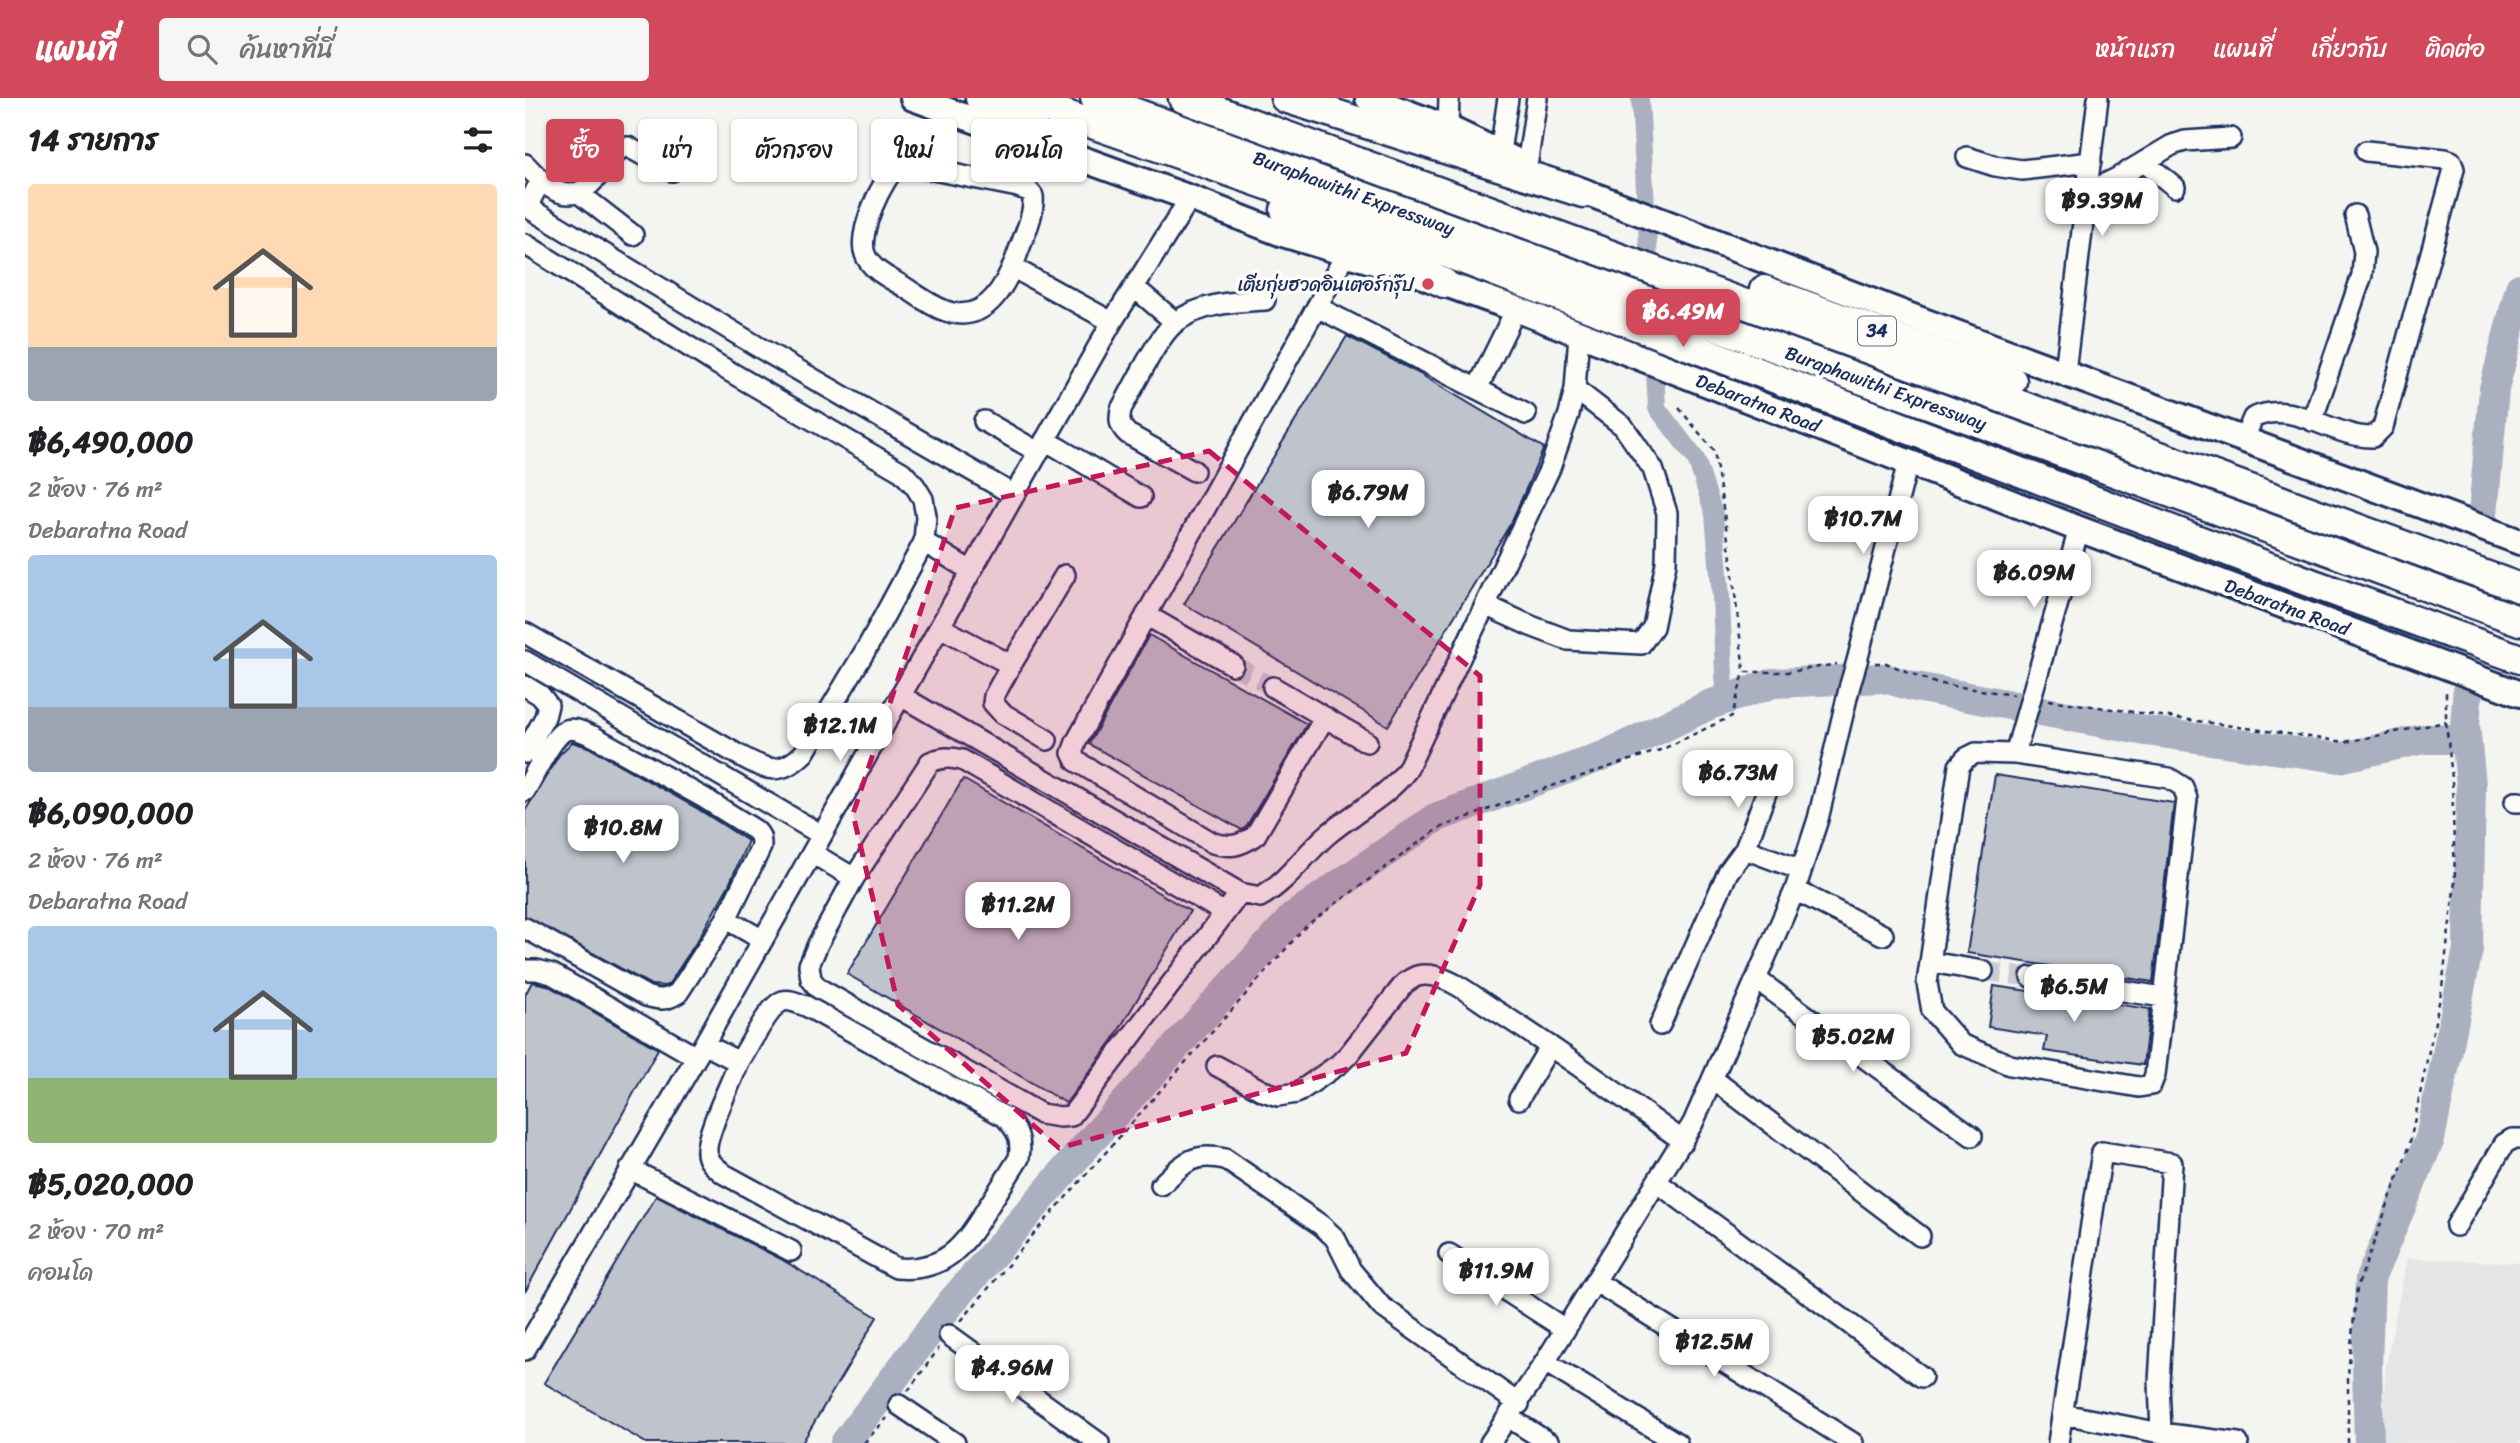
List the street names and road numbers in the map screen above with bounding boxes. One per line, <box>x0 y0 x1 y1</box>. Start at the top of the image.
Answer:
street label: Buraphawithi Expressway <box>1248 141 1460 245</box>
road number: 34 <box>1858 316 1896 345</box>
street label: Buraphawithi Expressway <box>1780 336 1992 440</box>
street label: Debaratna Road <box>1691 364 1826 442</box>
street label: Debaratna Road <box>2220 569 2355 645</box>

